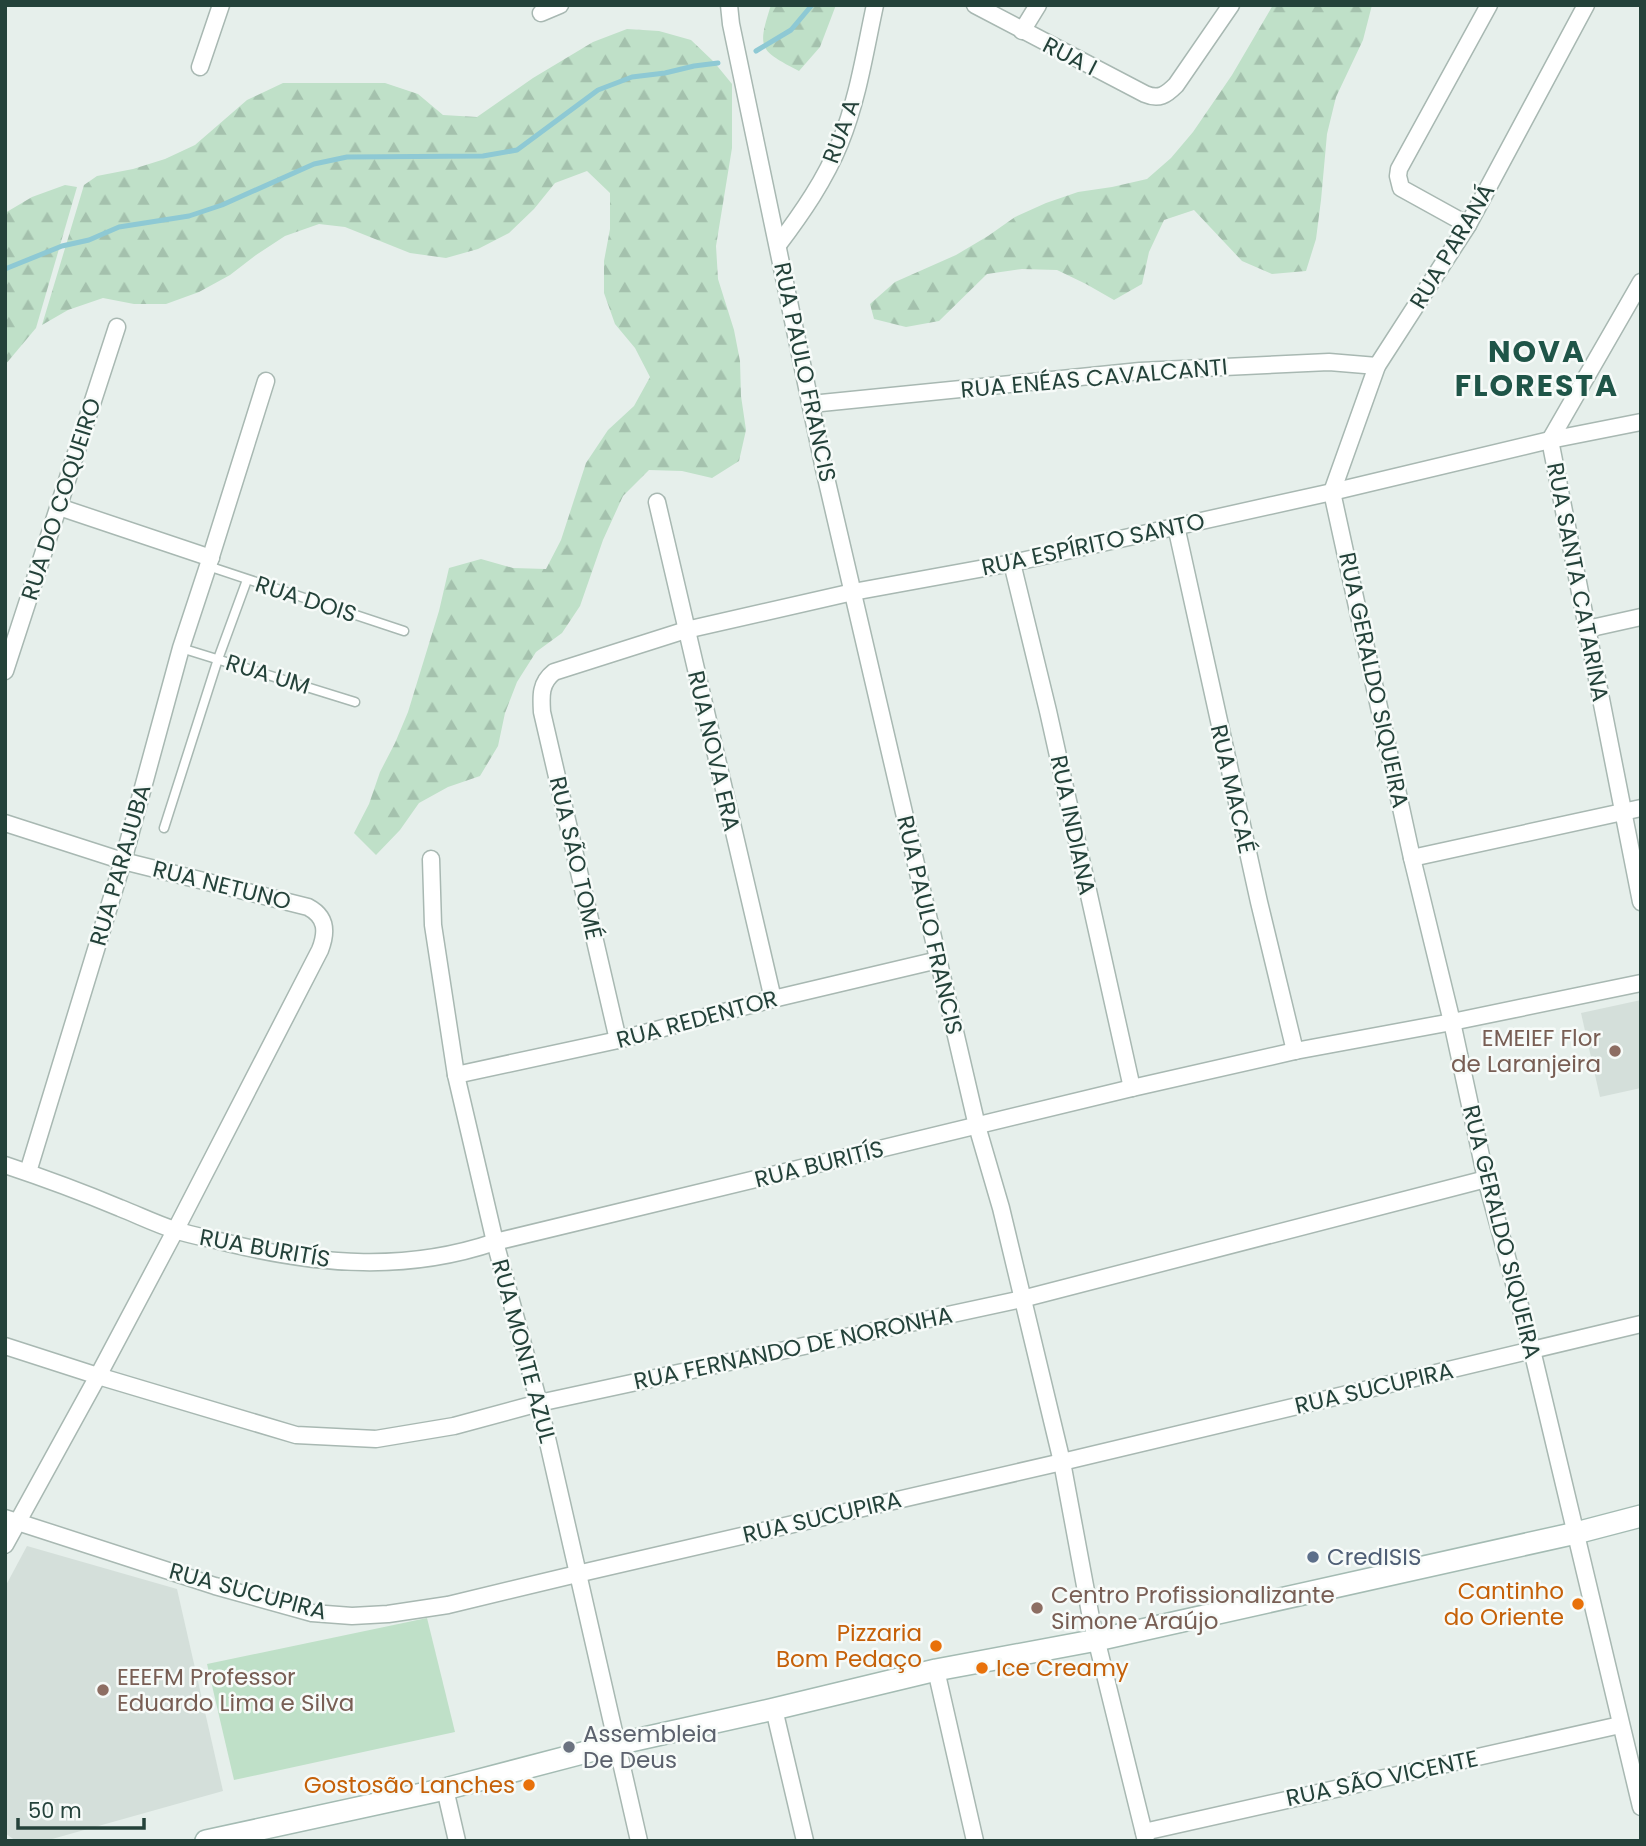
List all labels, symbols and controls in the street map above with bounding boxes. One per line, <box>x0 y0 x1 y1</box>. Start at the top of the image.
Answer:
street label: RUA I <box>1037 29 1103 83</box>
street label: RUA A <box>815 94 867 168</box>
street label: RUA PARANÁ <box>1402 177 1502 315</box>
street label: RUA PAULO FRANCIS <box>766 259 844 485</box>
district label: NOVA FLORESTA <box>1455 330 1619 407</box>
street label: RUA ENÉAS CAVALCANTI <box>959 350 1229 406</box>
street label: RUA DO COQUEIRO <box>13 394 109 604</box>
street label: RUA SANTA CATARINA <box>1539 460 1617 704</box>
street label: RUA ESPÍRITO SANTO <box>978 505 1208 583</box>
street label: RUA GERALDO SIQUEIRA <box>1331 549 1417 811</box>
street label: RUA DOIS <box>251 568 361 630</box>
street label: RUA UM <box>222 646 314 702</box>
street label: RUA NOVA ERA <box>680 668 748 834</box>
street label: RUA MACAÉ <box>1203 721 1263 857</box>
street label: RUA INDIANA <box>1043 752 1103 898</box>
street label: RUA SÃO TOMÉ <box>542 773 610 943</box>
street label: RUA PARAJUBA <box>82 780 158 950</box>
street label: RUA PAULO FRANCIS <box>889 812 971 1038</box>
street label: RUA NETUNO <box>150 852 294 918</box>
street label: RUA REDENTOR <box>613 982 781 1056</box>
place label: EMEIEF Flor de Laranjeira <box>1451 1022 1601 1080</box>
marker: EMEIEF Flor de Laranjeira <box>1607 1043 1623 1059</box>
street label: RUA GERALDO SIQUEIRA <box>1455 1102 1549 1362</box>
street label: RUA BURITÍS <box>751 1133 887 1195</box>
street label: RUA BURITÍS <box>197 1221 333 1275</box>
street label: RUA MONTE AZUL <box>484 1256 564 1446</box>
street label: RUA FERNANDO DE NORONHA <box>631 1299 955 1397</box>
street label: RUA SUCUPIRA <box>1292 1354 1456 1422</box>
street label: RUA SUCUPIRA <box>740 1483 904 1551</box>
place label: CredISIS <box>1327 1541 1421 1573</box>
marker: CredISIS <box>1305 1549 1321 1565</box>
street label: RUA SUCUPIRA <box>166 1555 330 1627</box>
place label: Cantinho do Oriente <box>1444 1575 1564 1633</box>
place label: Centro Profissionalizante Simone Araújo <box>1051 1579 1335 1637</box>
marker: Cantinho do Oriente <box>1570 1596 1586 1612</box>
marker: Centro Profissionalizante Simone Araújo <box>1029 1600 1045 1616</box>
place label: Pizzaria Bom Pedaço <box>776 1617 922 1675</box>
marker: Pizzaria Bom Pedaço <box>928 1638 944 1654</box>
place label: Ice Creamy <box>996 1652 1129 1684</box>
marker: Ice Creamy <box>974 1660 990 1676</box>
place label: EEEFM Professor Eduardo Lima e Silva <box>117 1661 354 1719</box>
marker: EEEFM Professor Eduardo Lima e Silva <box>95 1682 111 1698</box>
place label: Assembleia De Deus <box>583 1718 717 1776</box>
marker: Assembleia De Deus <box>561 1739 577 1755</box>
street label: RUA SÃO VICENTE <box>1283 1742 1481 1814</box>
place label: Gostosão Lanches <box>304 1769 515 1801</box>
marker: Gostosão Lanches <box>521 1777 537 1793</box>
scale bar <box>18 1786 144 1830</box>
text: 50 m <box>28 1796 82 1825</box>

